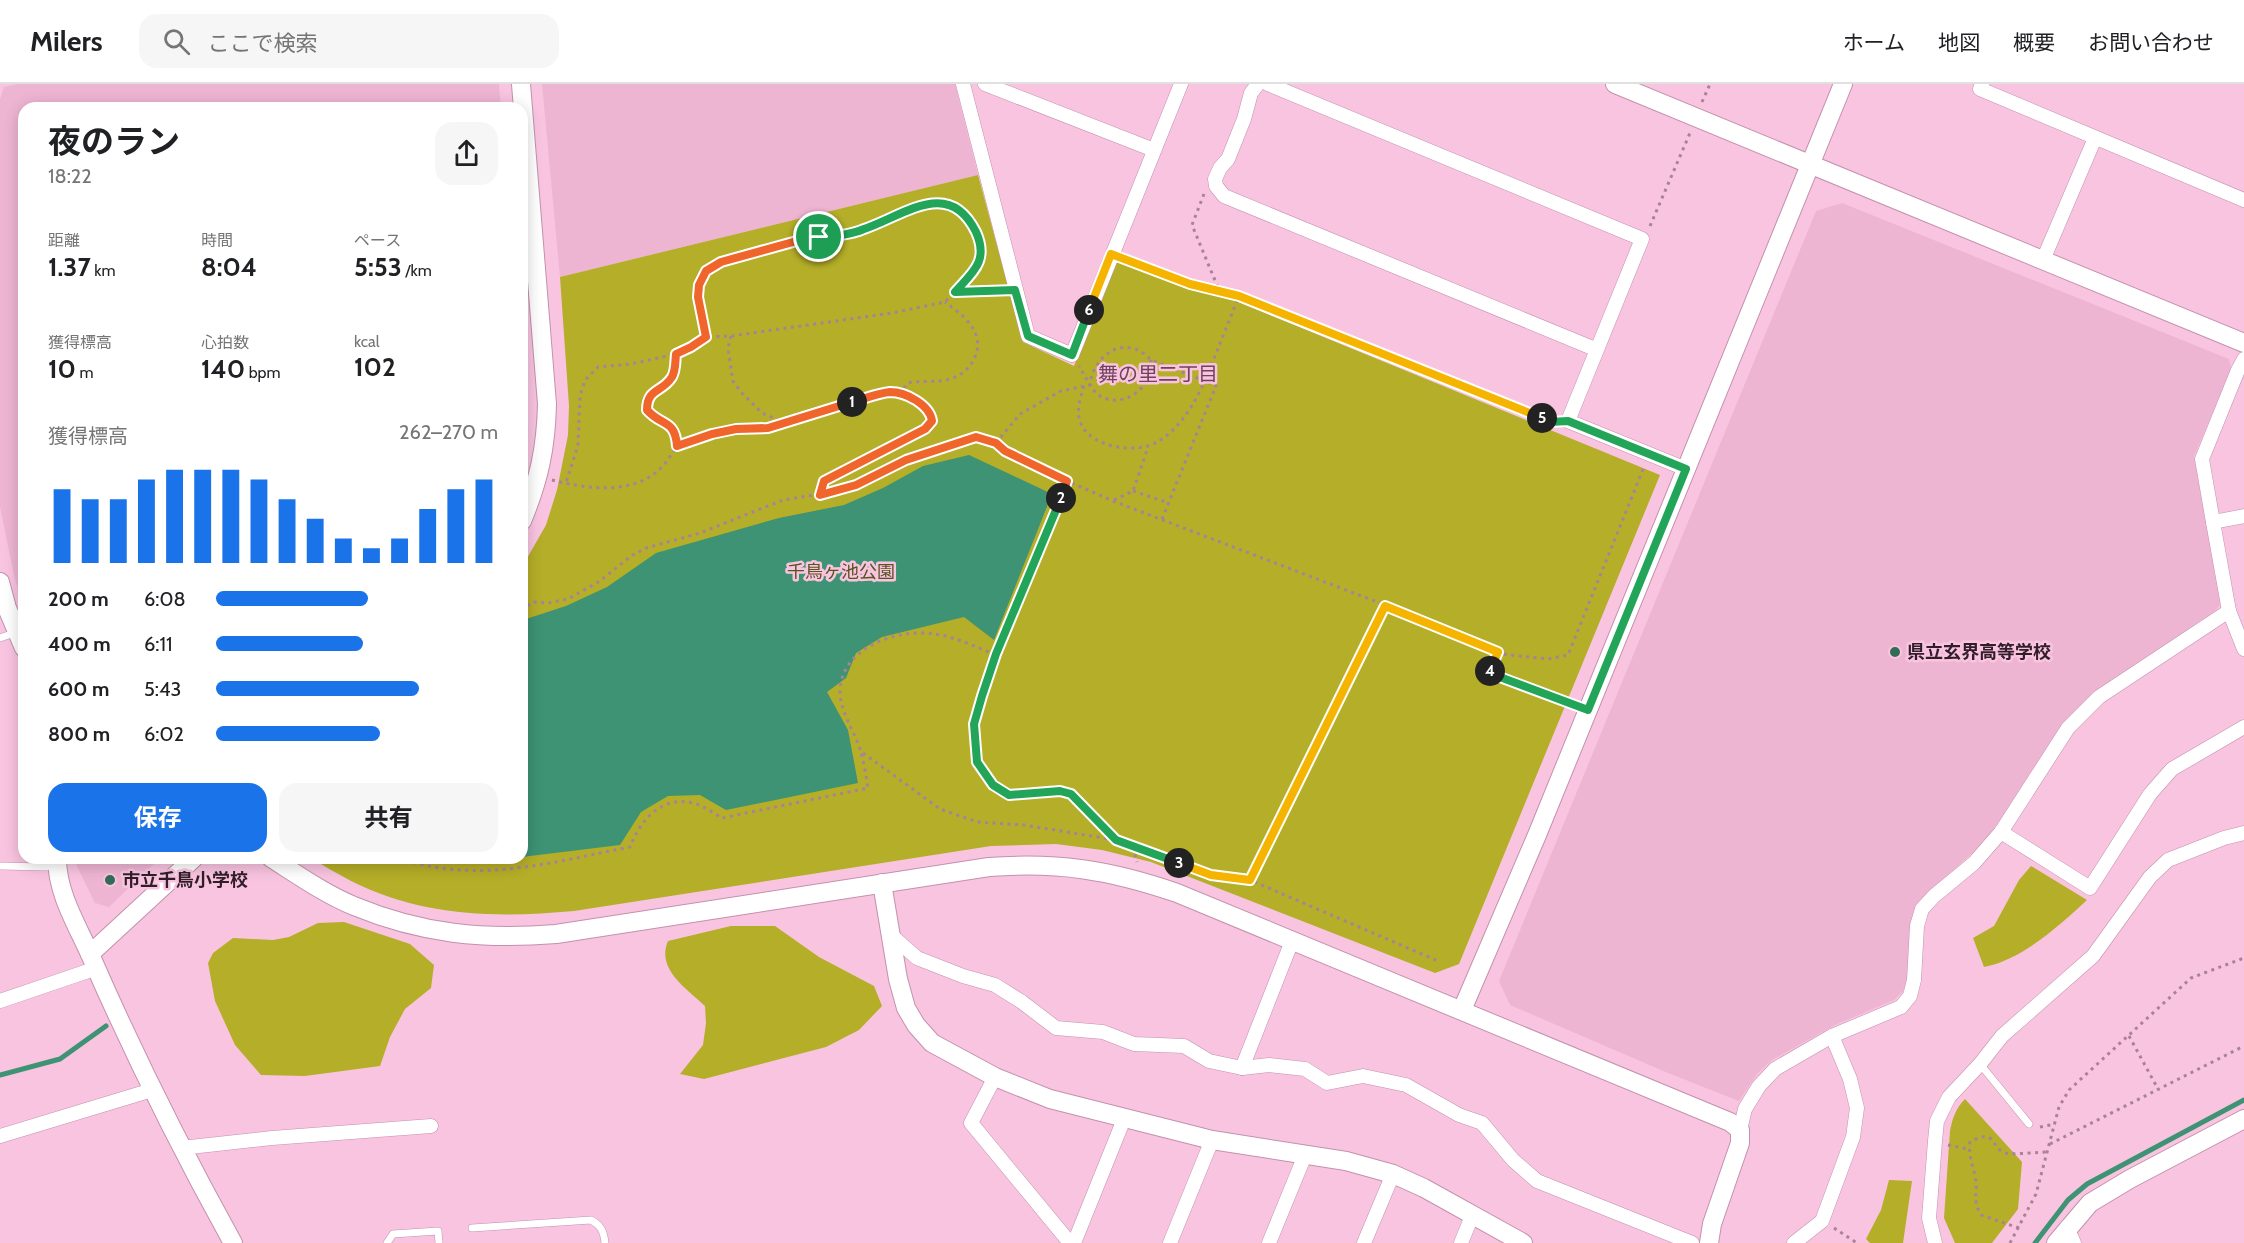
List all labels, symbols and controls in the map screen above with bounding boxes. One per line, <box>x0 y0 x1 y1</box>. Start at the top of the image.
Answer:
search box <box>139 14 559 68</box>
text: Milers <box>30 24 103 58</box>
icon: search <box>160 25 193 58</box>
text: ここで検索 <box>208 30 318 57</box>
text: ホーム <box>1843 30 1905 55</box>
text: 地図 <box>1938 30 1980 55</box>
text: 概要 <box>2013 30 2055 55</box>
text: お問い合わせ <box>2088 30 2214 55</box>
text: 夜のラン <box>48 121 180 161</box>
button: share <box>435 122 498 185</box>
text: 18:22 <box>48 164 92 188</box>
pin <box>793 211 844 262</box>
icon: arrive <box>802 220 835 253</box>
text: 距離 <box>48 231 80 250</box>
text: 時間 <box>201 231 233 250</box>
text: ペース <box>354 231 401 250</box>
text: 1.37 <box>48 251 91 283</box>
text: 8:04 <box>201 251 257 283</box>
text: 5:53 <box>354 251 402 283</box>
text: km <box>91 261 115 280</box>
text: /km <box>402 261 432 280</box>
pin: 6 <box>1074 295 1104 325</box>
text: 6 <box>1085 300 1094 319</box>
text: kcal <box>354 332 380 351</box>
text: 獲得標高 <box>48 333 112 352</box>
text: 心拍数 <box>201 333 249 352</box>
text: 102 <box>354 351 396 383</box>
text: 10 <box>48 353 76 385</box>
text: 140 <box>201 353 245 385</box>
district label: 舞の里二丁目 <box>1098 362 1218 386</box>
text: m <box>76 363 94 382</box>
text: bpm <box>245 363 281 382</box>
pin: 1 <box>837 387 867 417</box>
text: 1 <box>849 392 855 411</box>
pin: 5 <box>1527 403 1557 433</box>
text: 5 <box>1538 408 1546 427</box>
text: 262–270 m <box>399 420 498 444</box>
text: 獲得標高 <box>48 424 128 448</box>
pin: 2 <box>1046 483 1076 513</box>
text: 2 <box>1057 488 1065 507</box>
park label: 千鳥ヶ池公園 <box>787 561 895 583</box>
text: 200 m <box>48 587 109 611</box>
text: 6:08 <box>144 587 186 611</box>
text: 400 m <box>48 632 111 656</box>
text: 6:11 <box>144 632 173 656</box>
place label: 県立玄界高等学校 <box>1907 641 2051 663</box>
marker: 県立玄界高等学校 <box>1888 645 1902 659</box>
pin: 4 <box>1475 656 1505 686</box>
text: 4 <box>1485 661 1495 680</box>
text: 600 m <box>48 677 109 701</box>
text: 5:43 <box>144 677 181 701</box>
text: 800 m <box>48 722 110 746</box>
text: 6:02 <box>144 722 184 746</box>
button: 保存 <box>48 783 267 852</box>
button: 共有 <box>279 783 498 852</box>
pin: 3 <box>1164 848 1194 878</box>
text: 3 <box>1175 853 1183 872</box>
place label: 市立千鳥小学校 <box>122 869 248 891</box>
marker: 市立千鳥小学校 <box>103 873 117 887</box>

